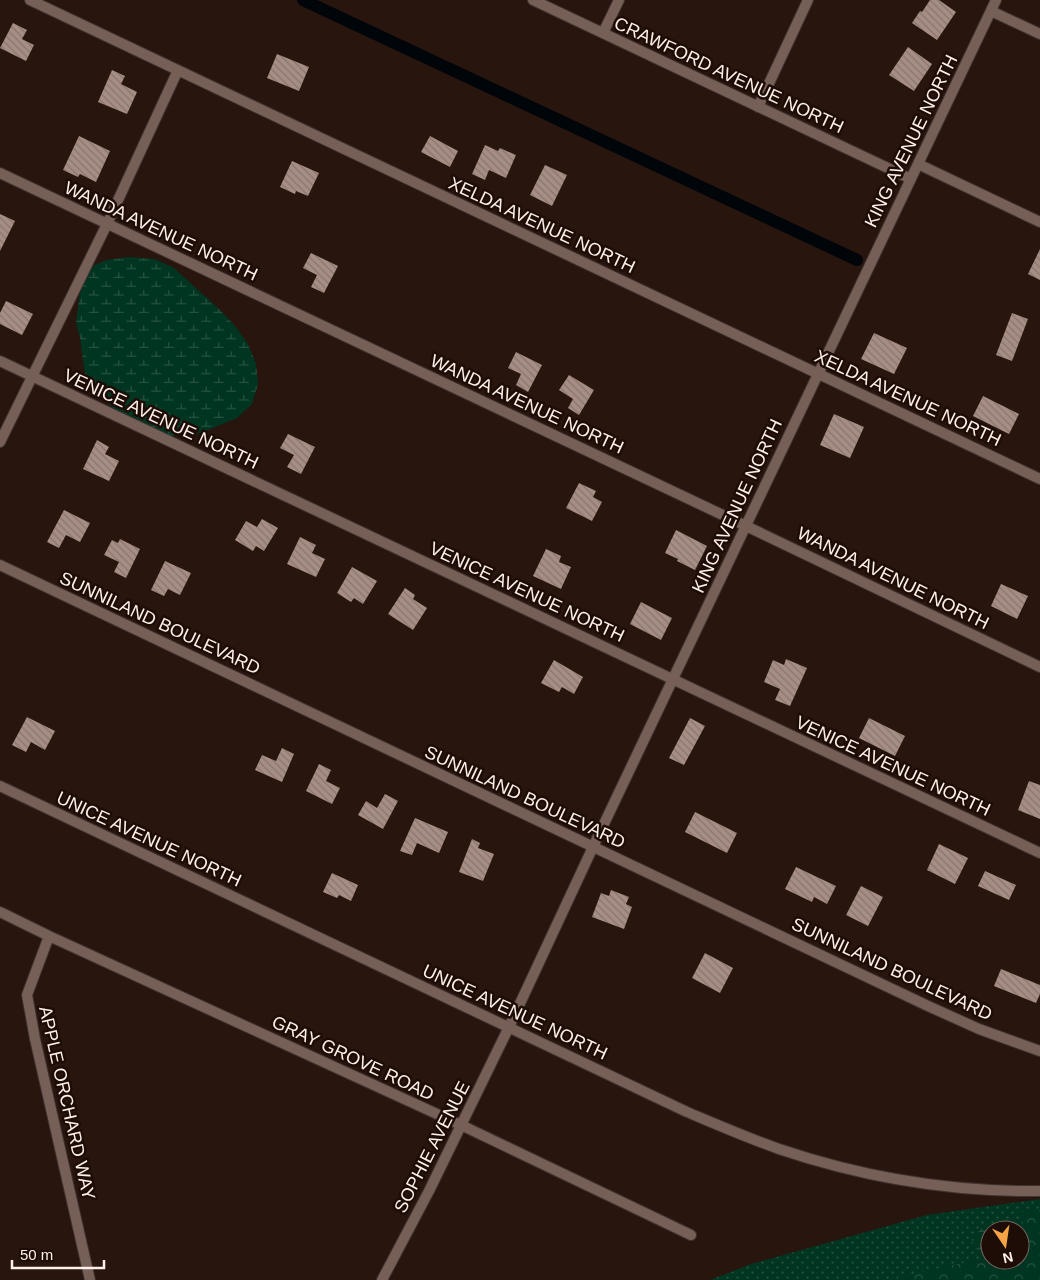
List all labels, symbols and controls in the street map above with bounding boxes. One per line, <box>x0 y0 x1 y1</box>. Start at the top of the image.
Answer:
street label: CRAWFORD AVENUE NORTH <box>611 13 847 137</box>
street label: KING AVENUE NORTH <box>861 52 961 230</box>
street label: XELDA AVENUE NORTH <box>446 173 638 277</box>
street label: WANDA AVENUE NORTH <box>61 177 261 285</box>
street label: XELDA AVENUE NORTH <box>812 346 1004 450</box>
street label: WANDA AVENUE NORTH <box>427 350 627 458</box>
street label: VENICE AVENUE NORTH <box>61 365 261 473</box>
street label: KING AVENUE NORTH <box>688 416 786 596</box>
street label: WANDA AVENUE NORTH <box>794 523 992 633</box>
street label: VENICE AVENUE NORTH <box>427 538 627 646</box>
street label: SUNNILAND BOULEVARD <box>57 568 263 678</box>
street label: VENICE AVENUE NORTH <box>793 712 993 820</box>
street label: SUNNILAND BOULEVARD <box>422 742 628 852</box>
street label: UNICE AVENUE NORTH <box>54 787 244 891</box>
street label: SUNNILAND BOULEVARD <box>789 914 995 1024</box>
street label: UNICE AVENUE NORTH <box>420 960 610 1064</box>
street label: APPLE ORCHARD WAY <box>35 1004 99 1202</box>
street label: GRAY GROVE ROAD <box>269 1012 437 1104</box>
street label: SOPHIE AVENUE <box>390 1078 474 1216</box>
north arrow <box>980 1220 1030 1270</box>
scale bar <box>12 1238 105 1270</box>
text: 50 m <box>20 1246 53 1263</box>
text: N <box>1001 1249 1015 1267</box>

